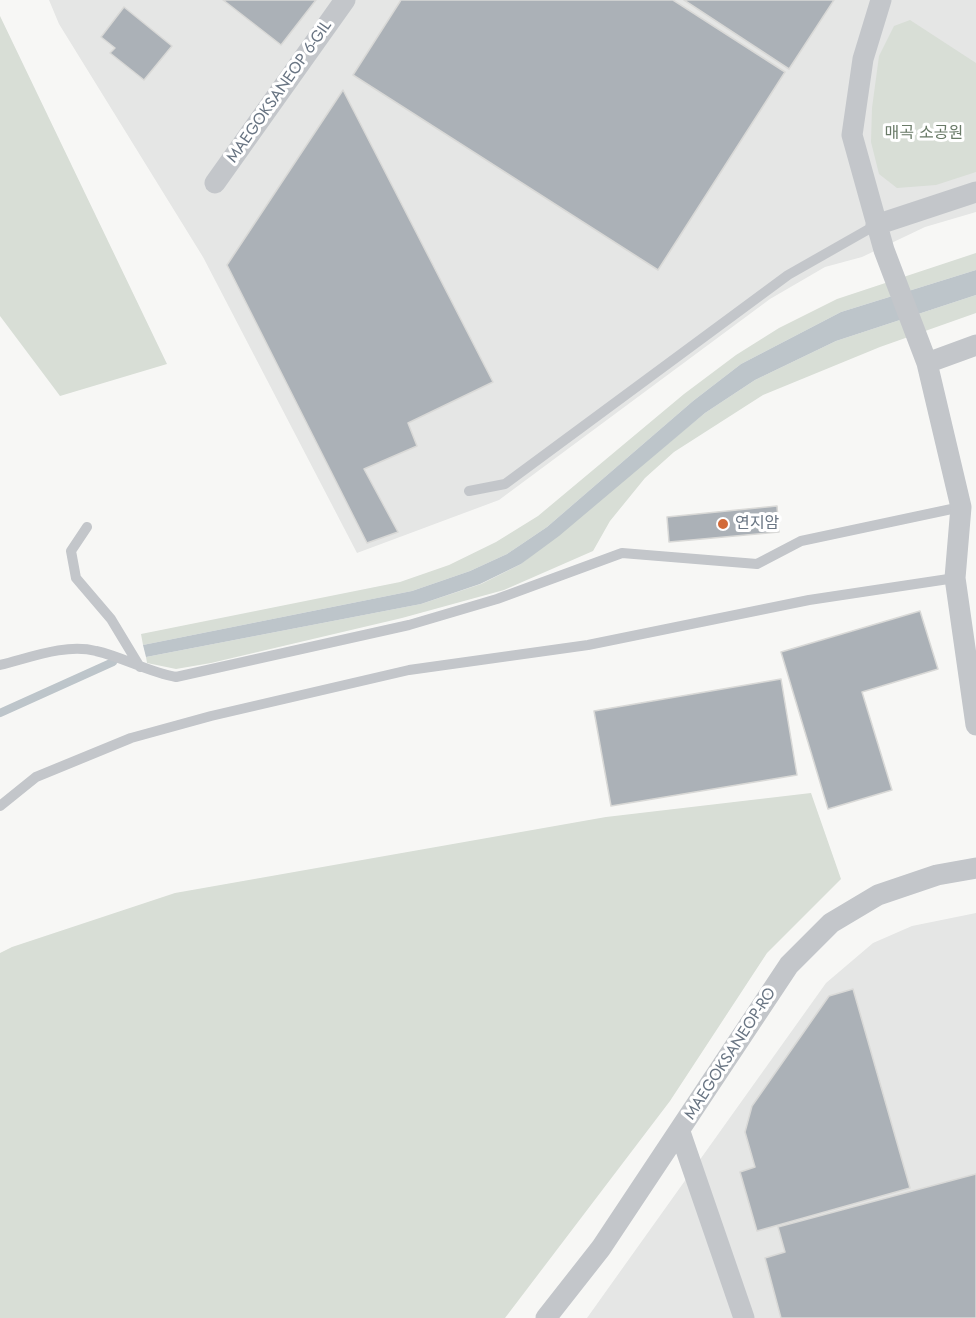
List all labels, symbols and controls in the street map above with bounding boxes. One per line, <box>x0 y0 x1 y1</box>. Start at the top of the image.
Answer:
street label: MAEGOKSANEOP 6-GIL <box>224 17 336 167</box>
park label: 매곡 소공원 <box>885 124 963 144</box>
place label: 연지암 <box>735 514 779 534</box>
marker: 연지암 <box>716 517 730 531</box>
street label: MAEGOKSANEOP-RO <box>681 984 781 1124</box>

